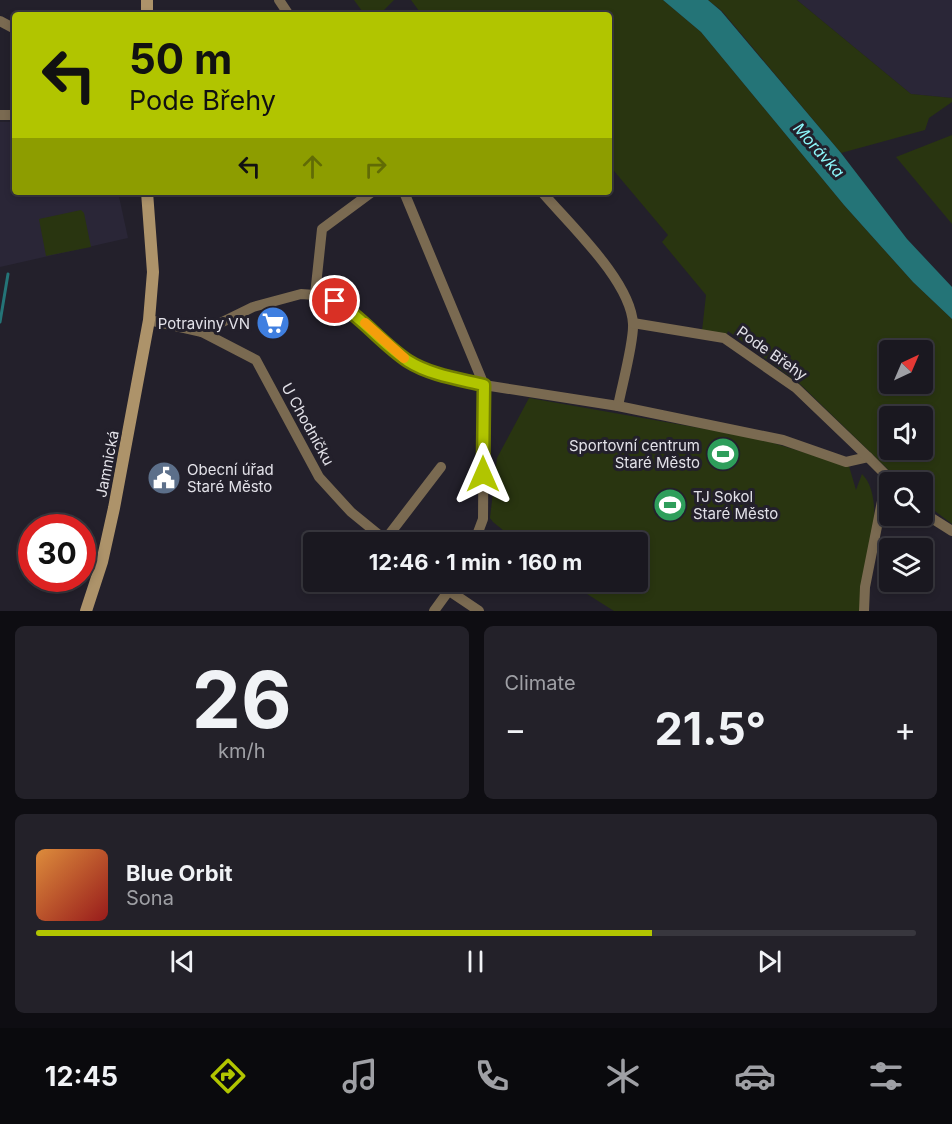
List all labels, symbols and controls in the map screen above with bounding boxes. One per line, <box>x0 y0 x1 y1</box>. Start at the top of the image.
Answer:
text: 50 m <box>129 33 232 84</box>
icon: left <box>30 36 108 114</box>
text: Pode Břehy <box>129 84 276 117</box>
water label: Morávka <box>789 118 849 182</box>
icon: left <box>233 150 266 183</box>
icon: ahead <box>296 150 329 183</box>
icon: right <box>359 150 392 183</box>
pin <box>309 275 360 326</box>
icon: arrive <box>318 284 351 317</box>
supermarket icon: Potraviny VN <box>255 305 291 341</box>
place label: Potraviny VN <box>158 314 250 333</box>
street label: Pode Břehy <box>733 322 811 385</box>
north arrow <box>879 340 933 394</box>
map controls <box>879 340 933 592</box>
street label: U Chodníčku <box>277 379 339 469</box>
button: sound <box>879 406 933 460</box>
street label: Jamnická <box>91 429 123 499</box>
place label: Sportovní centrum Staré Město <box>569 436 700 472</box>
sports icon: Sportovní centrum Staré Město <box>705 436 741 472</box>
position arrow <box>451 442 515 506</box>
public building icon: Obecní úřad Staré Město <box>146 460 182 496</box>
place label: Obecní úřad Staré Město <box>187 460 274 496</box>
button: search <box>879 472 933 526</box>
sports icon: TJ Sokol Staré Město <box>652 487 688 523</box>
place label: TJ Sokol Staré Město <box>693 487 778 523</box>
speed limit sign: 30 <box>18 514 96 592</box>
button: layers <box>879 538 933 592</box>
text: 12:46 · 1 min · 160 m <box>369 549 582 575</box>
text: 26 <box>192 652 292 747</box>
text: Climate <box>505 671 576 695</box>
text: 21.5° <box>654 701 766 756</box>
text: − <box>505 709 526 749</box>
text: + <box>894 709 916 749</box>
text: km/h <box>218 739 266 763</box>
text: Blue Orbit <box>126 860 233 886</box>
text: Sona <box>126 886 174 910</box>
icon: previous <box>166 945 199 978</box>
icon: pause <box>459 945 492 978</box>
icon: next <box>753 945 786 978</box>
icon: directions <box>207 1055 249 1097</box>
icon: music <box>339 1055 381 1097</box>
icon: phone <box>471 1055 513 1097</box>
icon: climate <box>602 1055 644 1097</box>
icon: car <box>734 1055 776 1097</box>
icon: filters <box>865 1055 907 1097</box>
text: 12:45 <box>45 1060 118 1093</box>

